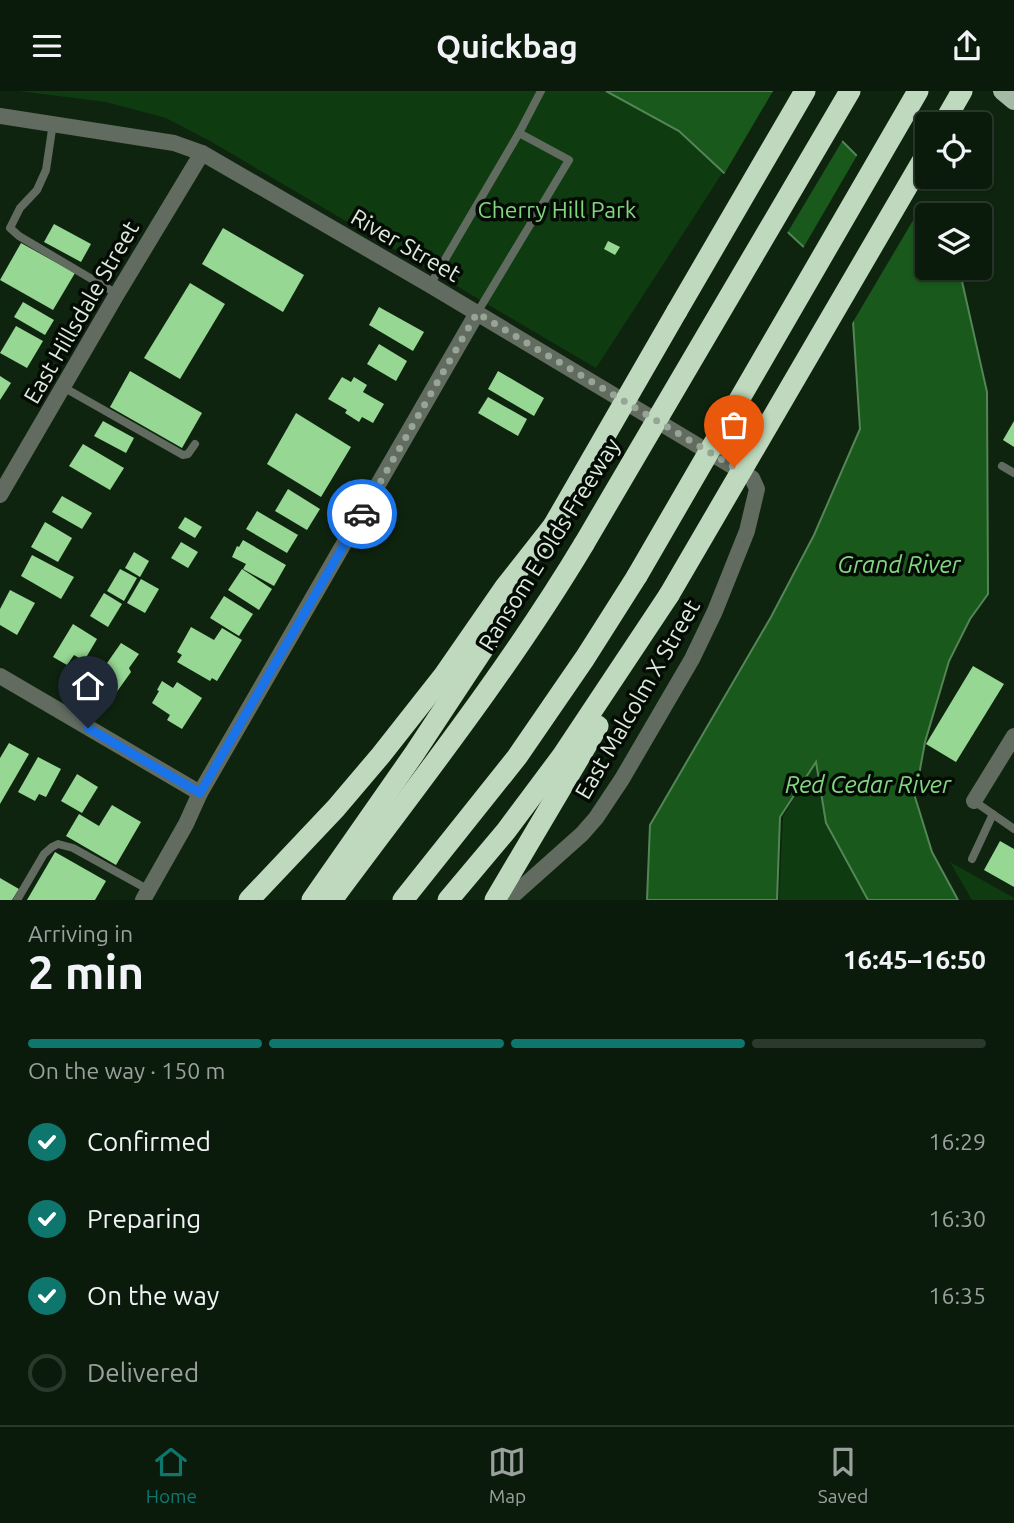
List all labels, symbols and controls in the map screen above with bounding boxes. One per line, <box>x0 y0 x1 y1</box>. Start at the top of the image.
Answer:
icon: menu <box>28 27 66 65</box>
icon: share <box>948 27 986 65</box>
text: Quickbag <box>436 28 578 64</box>
map controls <box>915 112 992 280</box>
button: locate <box>915 112 992 189</box>
park label: Cherry Hill Park <box>478 197 637 222</box>
button: layers <box>915 203 992 280</box>
street label: River Street <box>347 204 465 286</box>
street label: East Hillsdale Street <box>19 216 143 408</box>
pin <box>704 395 764 467</box>
icon: bag <box>715 406 753 444</box>
street label: Ransom E Olds Freeway <box>473 433 625 655</box>
courier <box>327 479 397 549</box>
icon: car <box>343 495 381 533</box>
water label: Grand River <box>837 551 961 578</box>
street label: East Malcolm X Street <box>570 595 704 803</box>
pin <box>58 656 118 728</box>
icon: home <box>69 667 107 705</box>
water label: Red Cedar River <box>785 771 952 798</box>
text: Arriving in <box>28 921 133 946</box>
text: 16:45–16:50 <box>843 945 986 974</box>
text: 2 min <box>28 946 144 998</box>
text: On the way · 150 m <box>28 1058 225 1083</box>
icon: check <box>28 1123 66 1161</box>
text: Confirmed <box>87 1127 211 1156</box>
text: 16:29 <box>928 1129 986 1154</box>
icon: check <box>28 1200 66 1238</box>
text: Preparing <box>87 1204 201 1233</box>
text: 16:30 <box>928 1206 986 1231</box>
icon: check <box>28 1277 66 1315</box>
text: On the way <box>87 1281 219 1310</box>
text: 16:35 <box>928 1283 986 1308</box>
text: Delivered <box>87 1358 199 1387</box>
tab: Home <box>146 1443 197 1507</box>
tab: Map <box>488 1443 526 1507</box>
tab: Saved <box>818 1443 868 1507</box>

